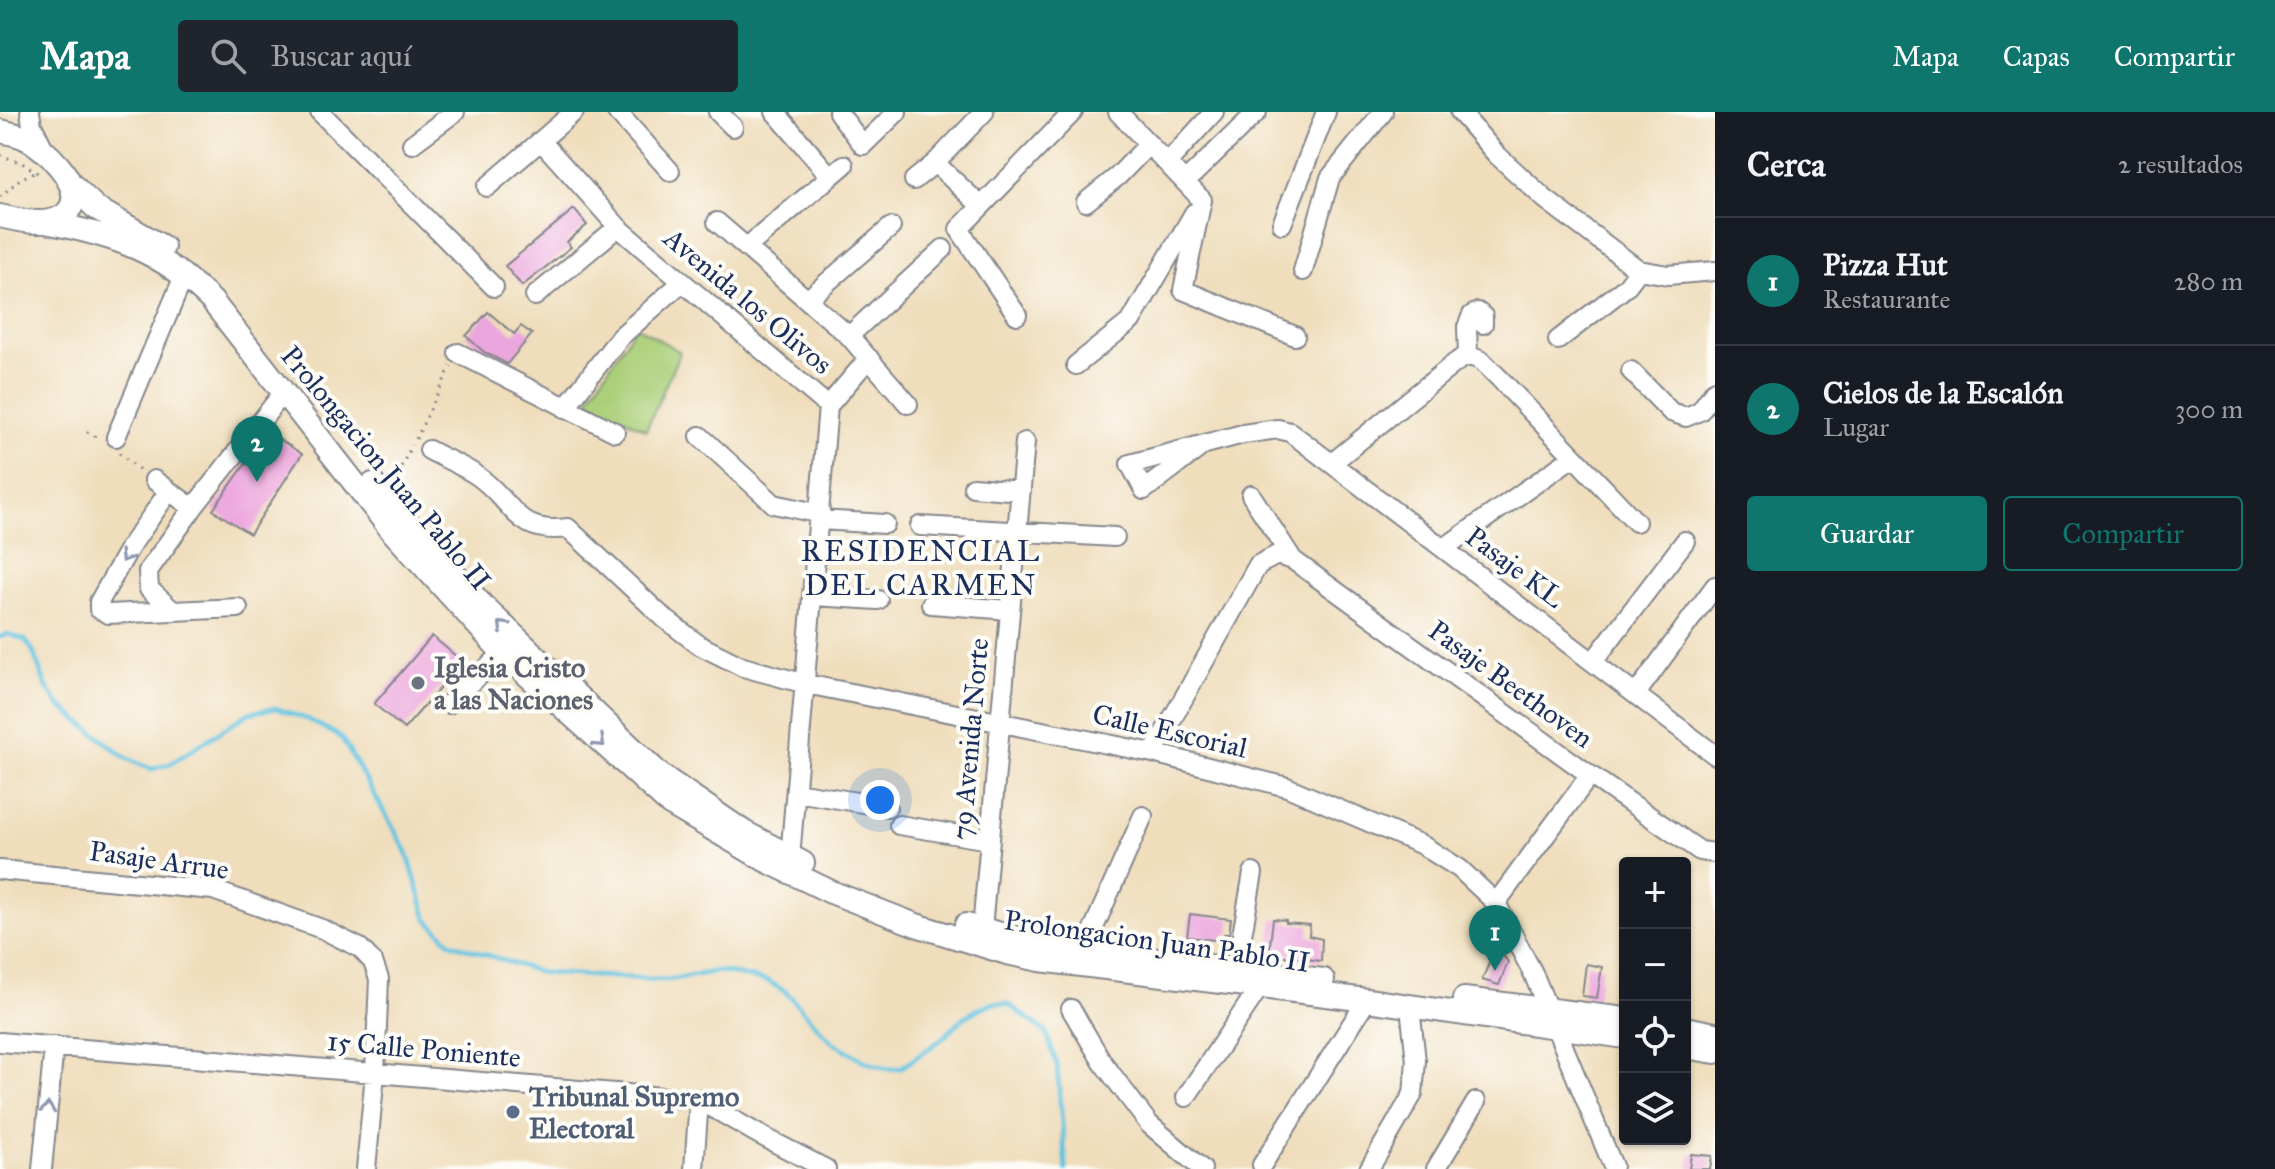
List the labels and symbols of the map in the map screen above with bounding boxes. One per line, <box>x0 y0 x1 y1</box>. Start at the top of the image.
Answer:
street label: Avenida los Olivos <box>656 220 839 382</box>
street label: Prolongacion Juan Pablo II <box>273 339 499 597</box>
pin: 2 <box>231 416 283 482</box>
street label: Pasaje KL <box>1459 519 1571 616</box>
district label: RESIDENCIAL DEL CARMEN <box>801 533 1041 603</box>
one-way arrow <box>119 548 134 563</box>
street label: Pasaje Beethoven <box>1422 613 1600 755</box>
one-way arrow <box>498 621 512 635</box>
street label: 79 Avenida Norte <box>944 637 996 841</box>
place label: Iglesia Cristo a las Naciones <box>434 650 593 717</box>
marker: Iglesia Cristo a las Naciones <box>409 674 427 692</box>
street label: Calle Escorial <box>1089 696 1251 766</box>
one-way arrow <box>591 733 605 748</box>
your location <box>860 780 900 820</box>
street label: Pasaje Arrue <box>87 833 231 887</box>
street label: Prolongacion Juan Pablo II <box>1002 902 1312 980</box>
pin: 1 <box>1469 905 1521 971</box>
street label: 15 Calle Poniente <box>326 1023 522 1075</box>
place label: Tribunal Supremo Electoral <box>529 1079 739 1146</box>
one-way arrow <box>39 1101 56 1114</box>
marker: Tribunal Supremo Electoral <box>504 1103 522 1121</box>

